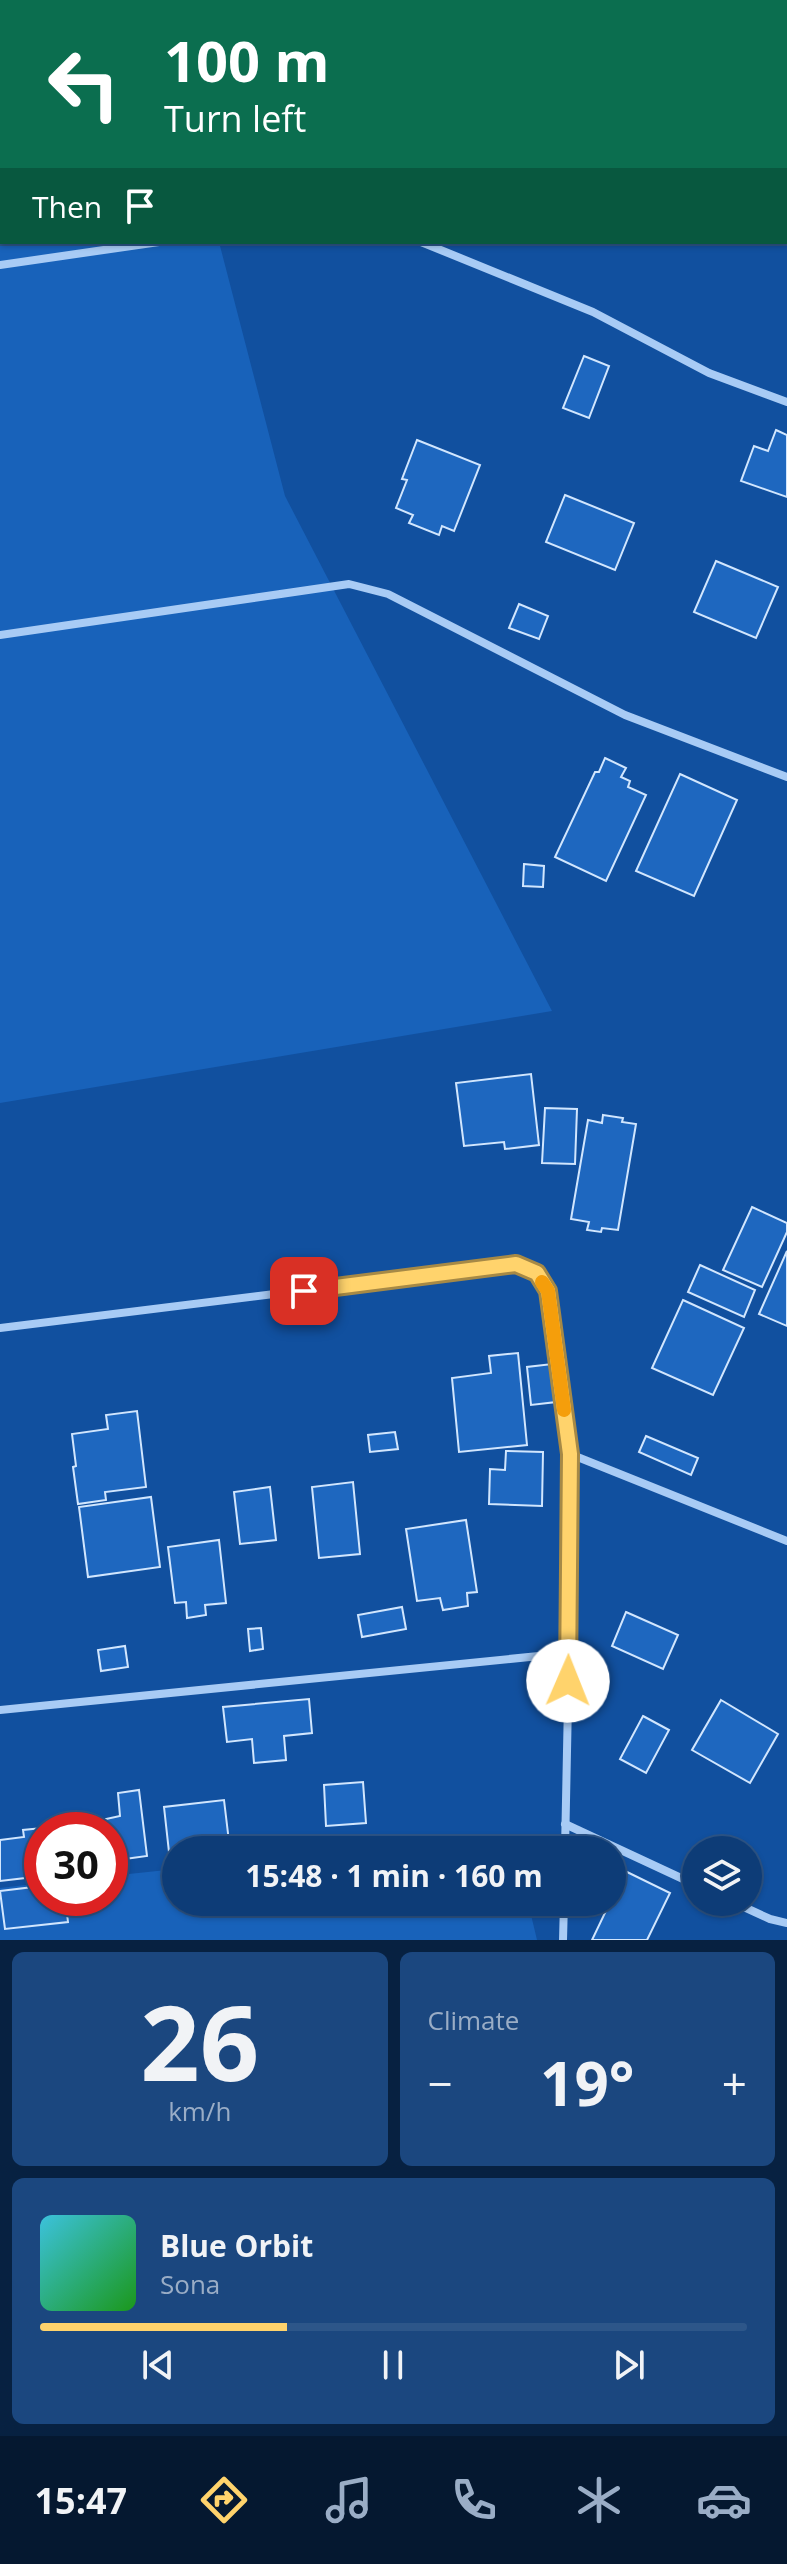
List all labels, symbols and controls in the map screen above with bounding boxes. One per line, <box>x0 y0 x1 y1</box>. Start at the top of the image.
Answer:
text: 100 m <box>164 22 330 98</box>
icon: left <box>32 32 136 136</box>
text: Turn left <box>164 94 306 143</box>
icon: arrive <box>118 184 162 228</box>
text: Then <box>32 186 102 227</box>
pin <box>270 1257 338 1325</box>
icon: arrive <box>282 1269 326 1313</box>
position arrow <box>526 1639 610 1723</box>
speed limit sign: 30 <box>24 1812 128 1916</box>
map controls <box>682 1836 762 1916</box>
button: layers <box>682 1836 762 1916</box>
text: 15:48 · 1 min · 160 m <box>245 1855 543 1896</box>
text: 26 <box>140 1970 259 2111</box>
text: Climate <box>428 2002 519 2038</box>
text: 19° <box>540 2042 634 2124</box>
text: − <box>428 2053 453 2113</box>
text: + <box>722 2053 747 2113</box>
text: km/h <box>168 2093 231 2129</box>
text: Blue Orbit <box>160 2225 313 2266</box>
text: Sona <box>160 2266 220 2302</box>
icon: previous <box>136 2343 180 2387</box>
icon: pause <box>371 2343 415 2387</box>
icon: next <box>607 2343 651 2387</box>
icon: directions <box>196 2472 252 2528</box>
icon: music <box>321 2472 377 2528</box>
icon: phone <box>446 2472 502 2528</box>
icon: climate <box>571 2472 627 2528</box>
icon: car <box>696 2472 752 2528</box>
text: 15:47 <box>35 2476 127 2525</box>

